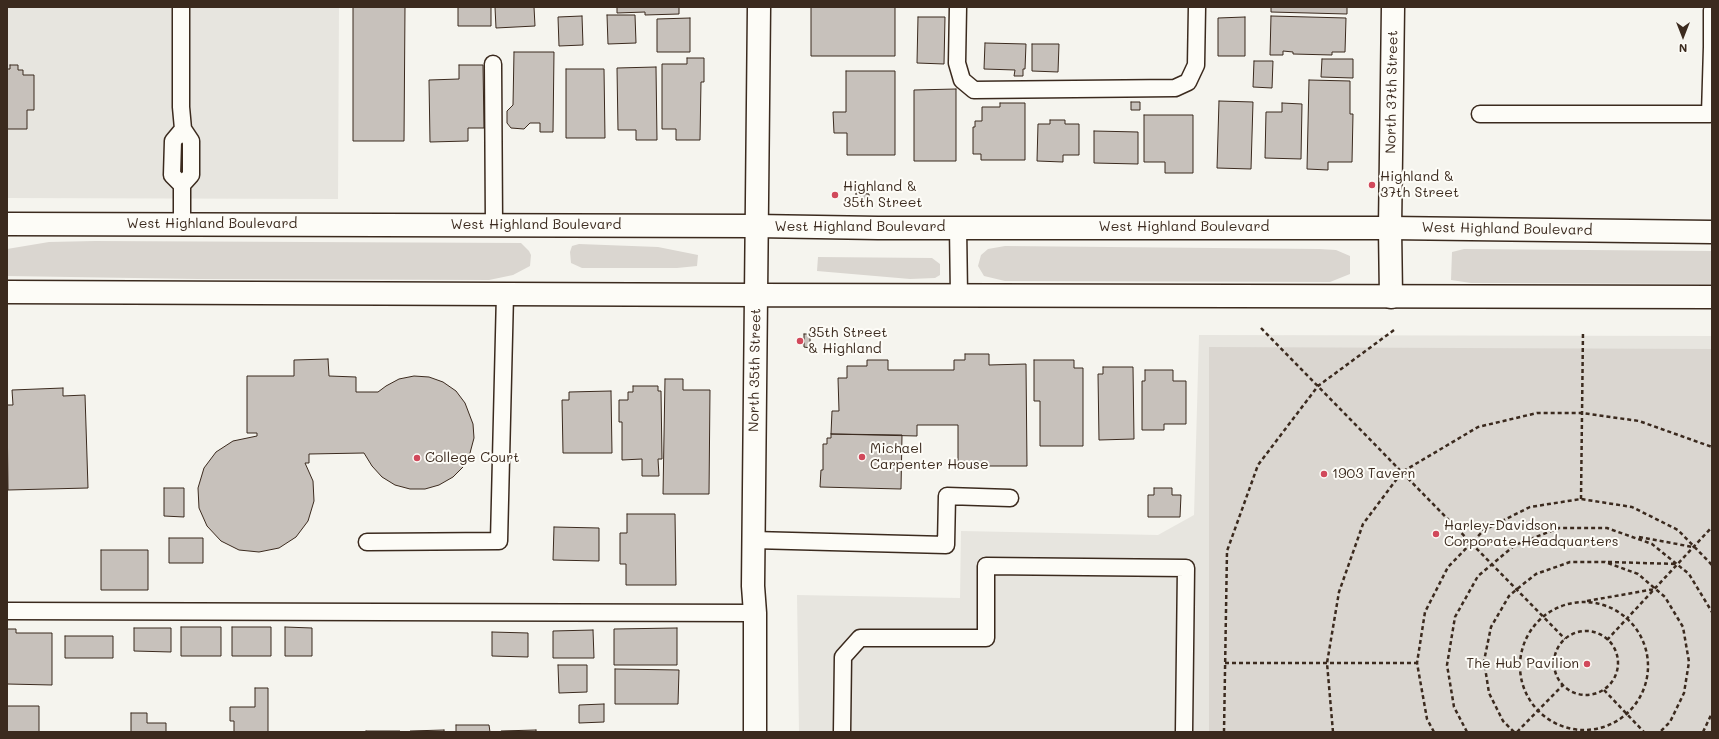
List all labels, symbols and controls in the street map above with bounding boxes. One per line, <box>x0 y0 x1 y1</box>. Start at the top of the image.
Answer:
north arrow <box>1663 16 1703 56</box>
street label: North 37th Street <box>1383 30 1401 154</box>
text: N <box>1679 41 1687 56</box>
place label: Highland & 37th Street <box>1380 169 1459 202</box>
place label: Highland & 35th Street <box>843 179 922 212</box>
marker: Highland & 37th Street <box>1367 180 1377 190</box>
marker: Highland & 35th Street <box>830 190 840 200</box>
street label: West Highland Boulevard <box>127 216 297 232</box>
street label: West Highland Boulevard <box>451 217 621 233</box>
street label: West Highland Boulevard <box>775 219 945 235</box>
street label: West Highland Boulevard <box>1099 219 1269 235</box>
street label: West Highland Boulevard <box>1421 219 1593 239</box>
street label: North 35th Street <box>746 308 764 432</box>
place label: 35th Street & Highland <box>808 325 887 358</box>
marker: 35th Street & Highland <box>795 336 805 346</box>
place label: Michael Carpenter House <box>870 441 989 474</box>
place label: College Court <box>425 450 519 466</box>
marker: Michael Carpenter House <box>857 452 867 462</box>
marker: College Court <box>412 453 422 463</box>
place label: 1903 Tavern <box>1332 466 1415 482</box>
marker: 1903 Tavern <box>1319 469 1329 479</box>
place label: Harley-Davidson Corporate Headquarters <box>1444 518 1619 550</box>
marker: Harley-Davidson Corporate Headquarters <box>1431 529 1441 539</box>
place label: The Hub Pavilion <box>1466 656 1579 672</box>
marker: The Hub Pavilion <box>1582 659 1592 669</box>

